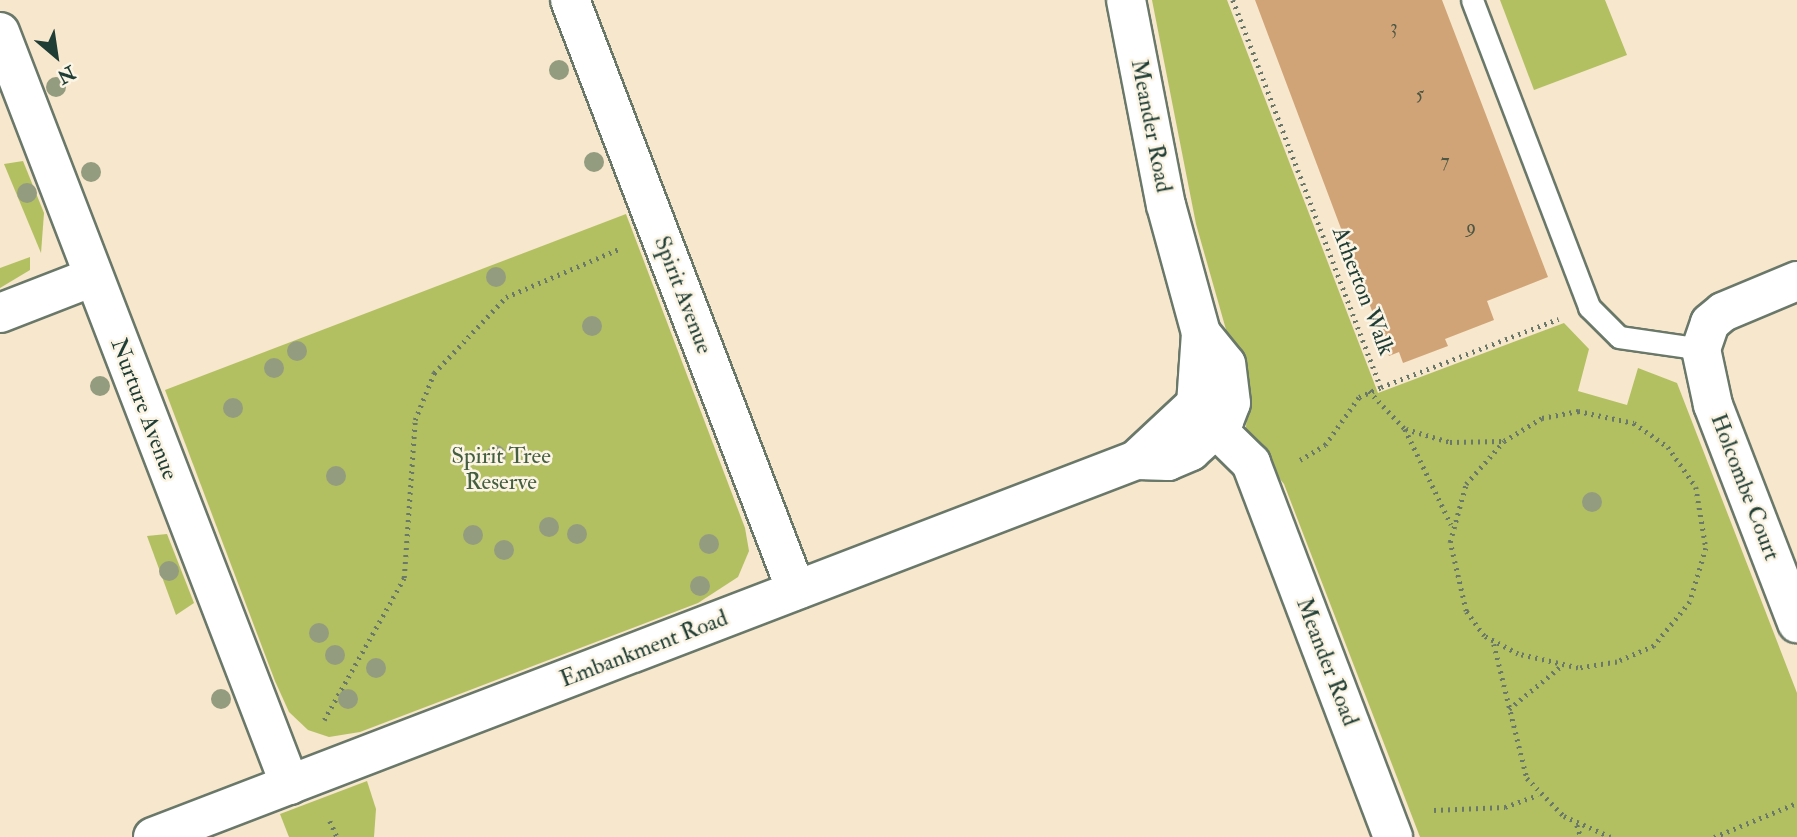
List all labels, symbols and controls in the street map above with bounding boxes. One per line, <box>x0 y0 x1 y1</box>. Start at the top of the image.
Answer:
house number: 3 <box>1390 17 1398 39</box>
north arrow <box>21 21 91 91</box>
street label: Meander Road <box>1125 57 1177 195</box>
text: N <box>53 60 79 89</box>
house number: 5 <box>1416 84 1424 106</box>
house number: 7 <box>1441 151 1449 173</box>
house number: 9 <box>1466 217 1476 239</box>
street label: Atherton Walk <box>1326 223 1400 359</box>
street label: Spirit Avenue <box>648 232 718 358</box>
street label: Nurture Avenue <box>104 334 184 484</box>
street label: Holcombe Court <box>1704 410 1786 564</box>
park label: Spirit Tree Reserve <box>451 442 551 496</box>
street label: Meander Road <box>1290 594 1364 730</box>
street label: Embankment Road <box>556 604 732 694</box>

